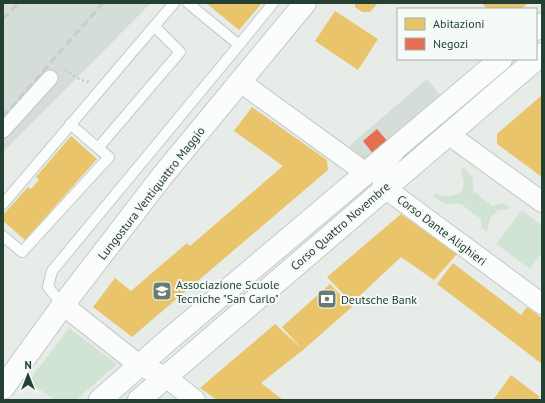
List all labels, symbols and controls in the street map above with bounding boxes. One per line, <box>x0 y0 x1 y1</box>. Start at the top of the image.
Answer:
legend <box>397 8 537 60</box>
text: Abitazioni <box>433 16 485 31</box>
text: Negozi <box>433 36 468 51</box>
street label: Lungostura Ventiquattro Maggio <box>94 123 208 263</box>
street label: Corso Quattro Novembre <box>287 179 393 273</box>
street label: Corso Dante Alighieri <box>394 191 490 269</box>
place label: Associazione Scuole Tecniche "San Carlo" <box>176 277 279 306</box>
school or university icon: Associazione Scuole Tecniche "San Carlo" <box>151 280 173 302</box>
bank icon: Deutsche Bank <box>316 288 338 310</box>
place label: Deutsche Bank <box>341 292 417 307</box>
north arrow <box>8 355 48 395</box>
text: N <box>24 358 32 372</box>

